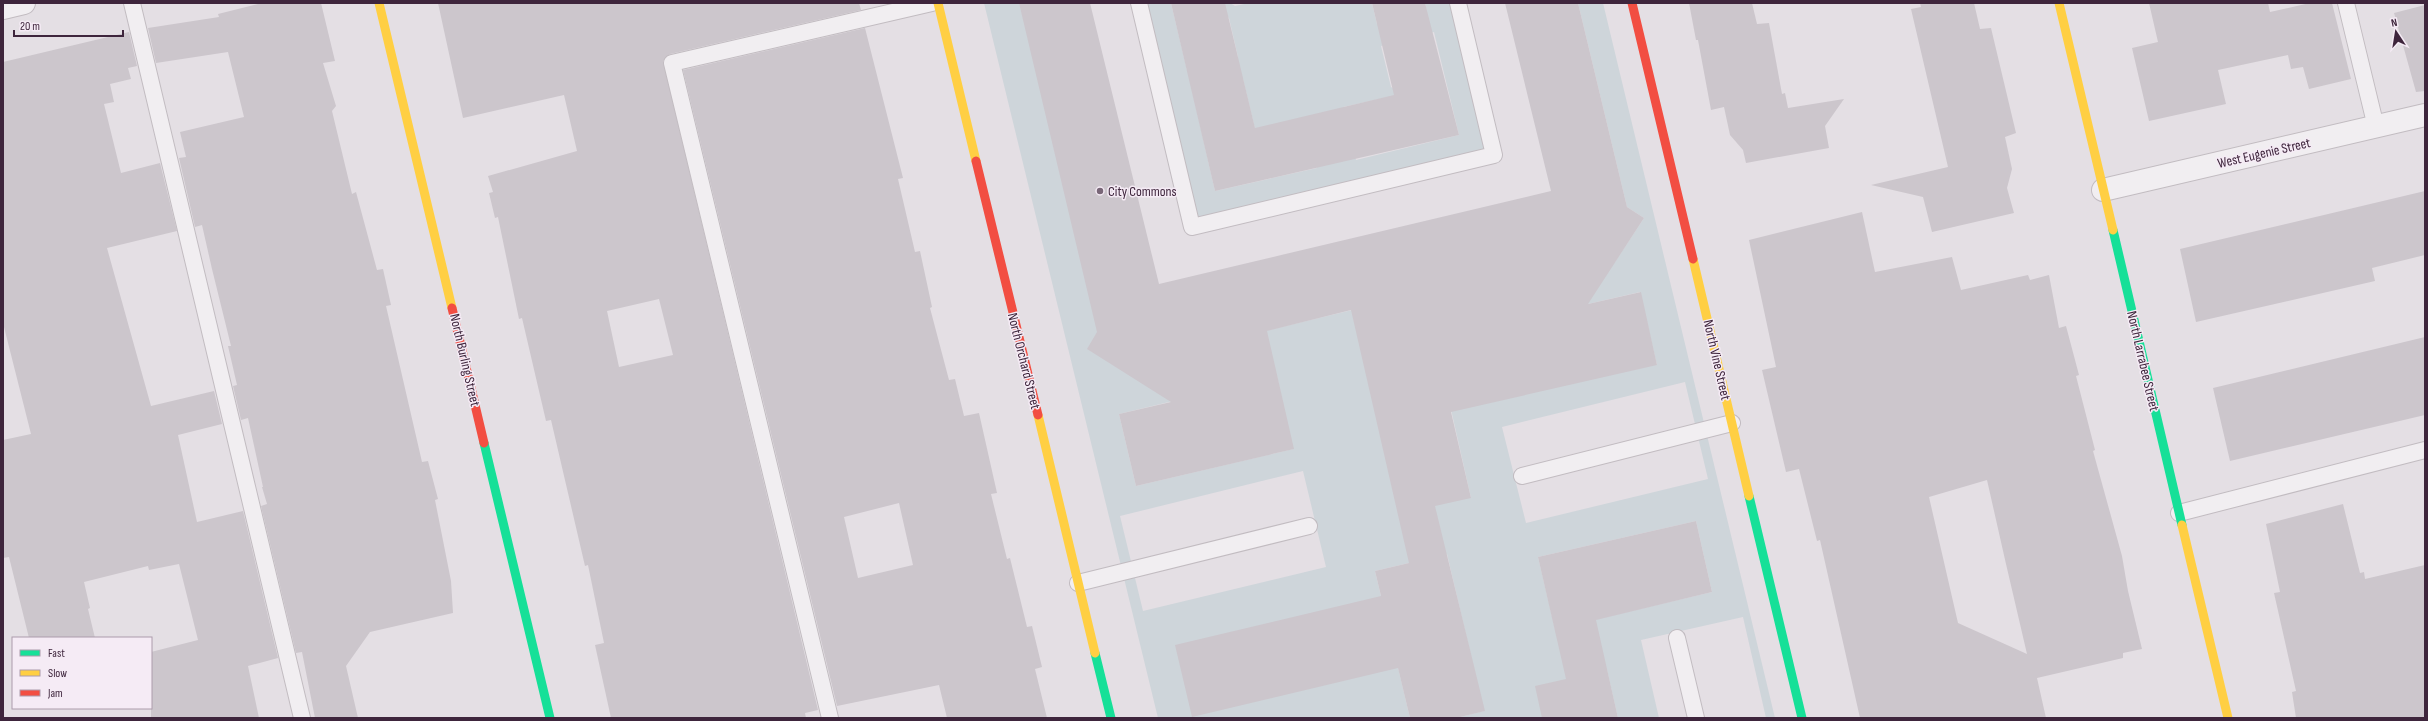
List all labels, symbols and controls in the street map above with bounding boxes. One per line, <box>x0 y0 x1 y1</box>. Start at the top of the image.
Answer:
scale bar <box>14 12 123 38</box>
north arrow <box>2376 12 2416 52</box>
text: N <box>2390 16 2398 30</box>
text: 20 m <box>20 19 40 34</box>
street label: West Eugenie Street <box>2216 134 2312 172</box>
place label: City Commons <box>1108 183 1177 200</box>
marker: City Commons <box>1095 186 1105 196</box>
street label: North Larrabee Street <box>2123 309 2163 413</box>
street label: North Orchard Street <box>1004 311 1044 411</box>
street label: North Burling Street <box>446 312 484 408</box>
street label: North Vine Street <box>1700 318 1734 402</box>
legend <box>12 637 152 709</box>
text: Fast <box>48 646 65 661</box>
text: Slow <box>48 666 67 681</box>
text: Jam <box>47 686 63 701</box>

